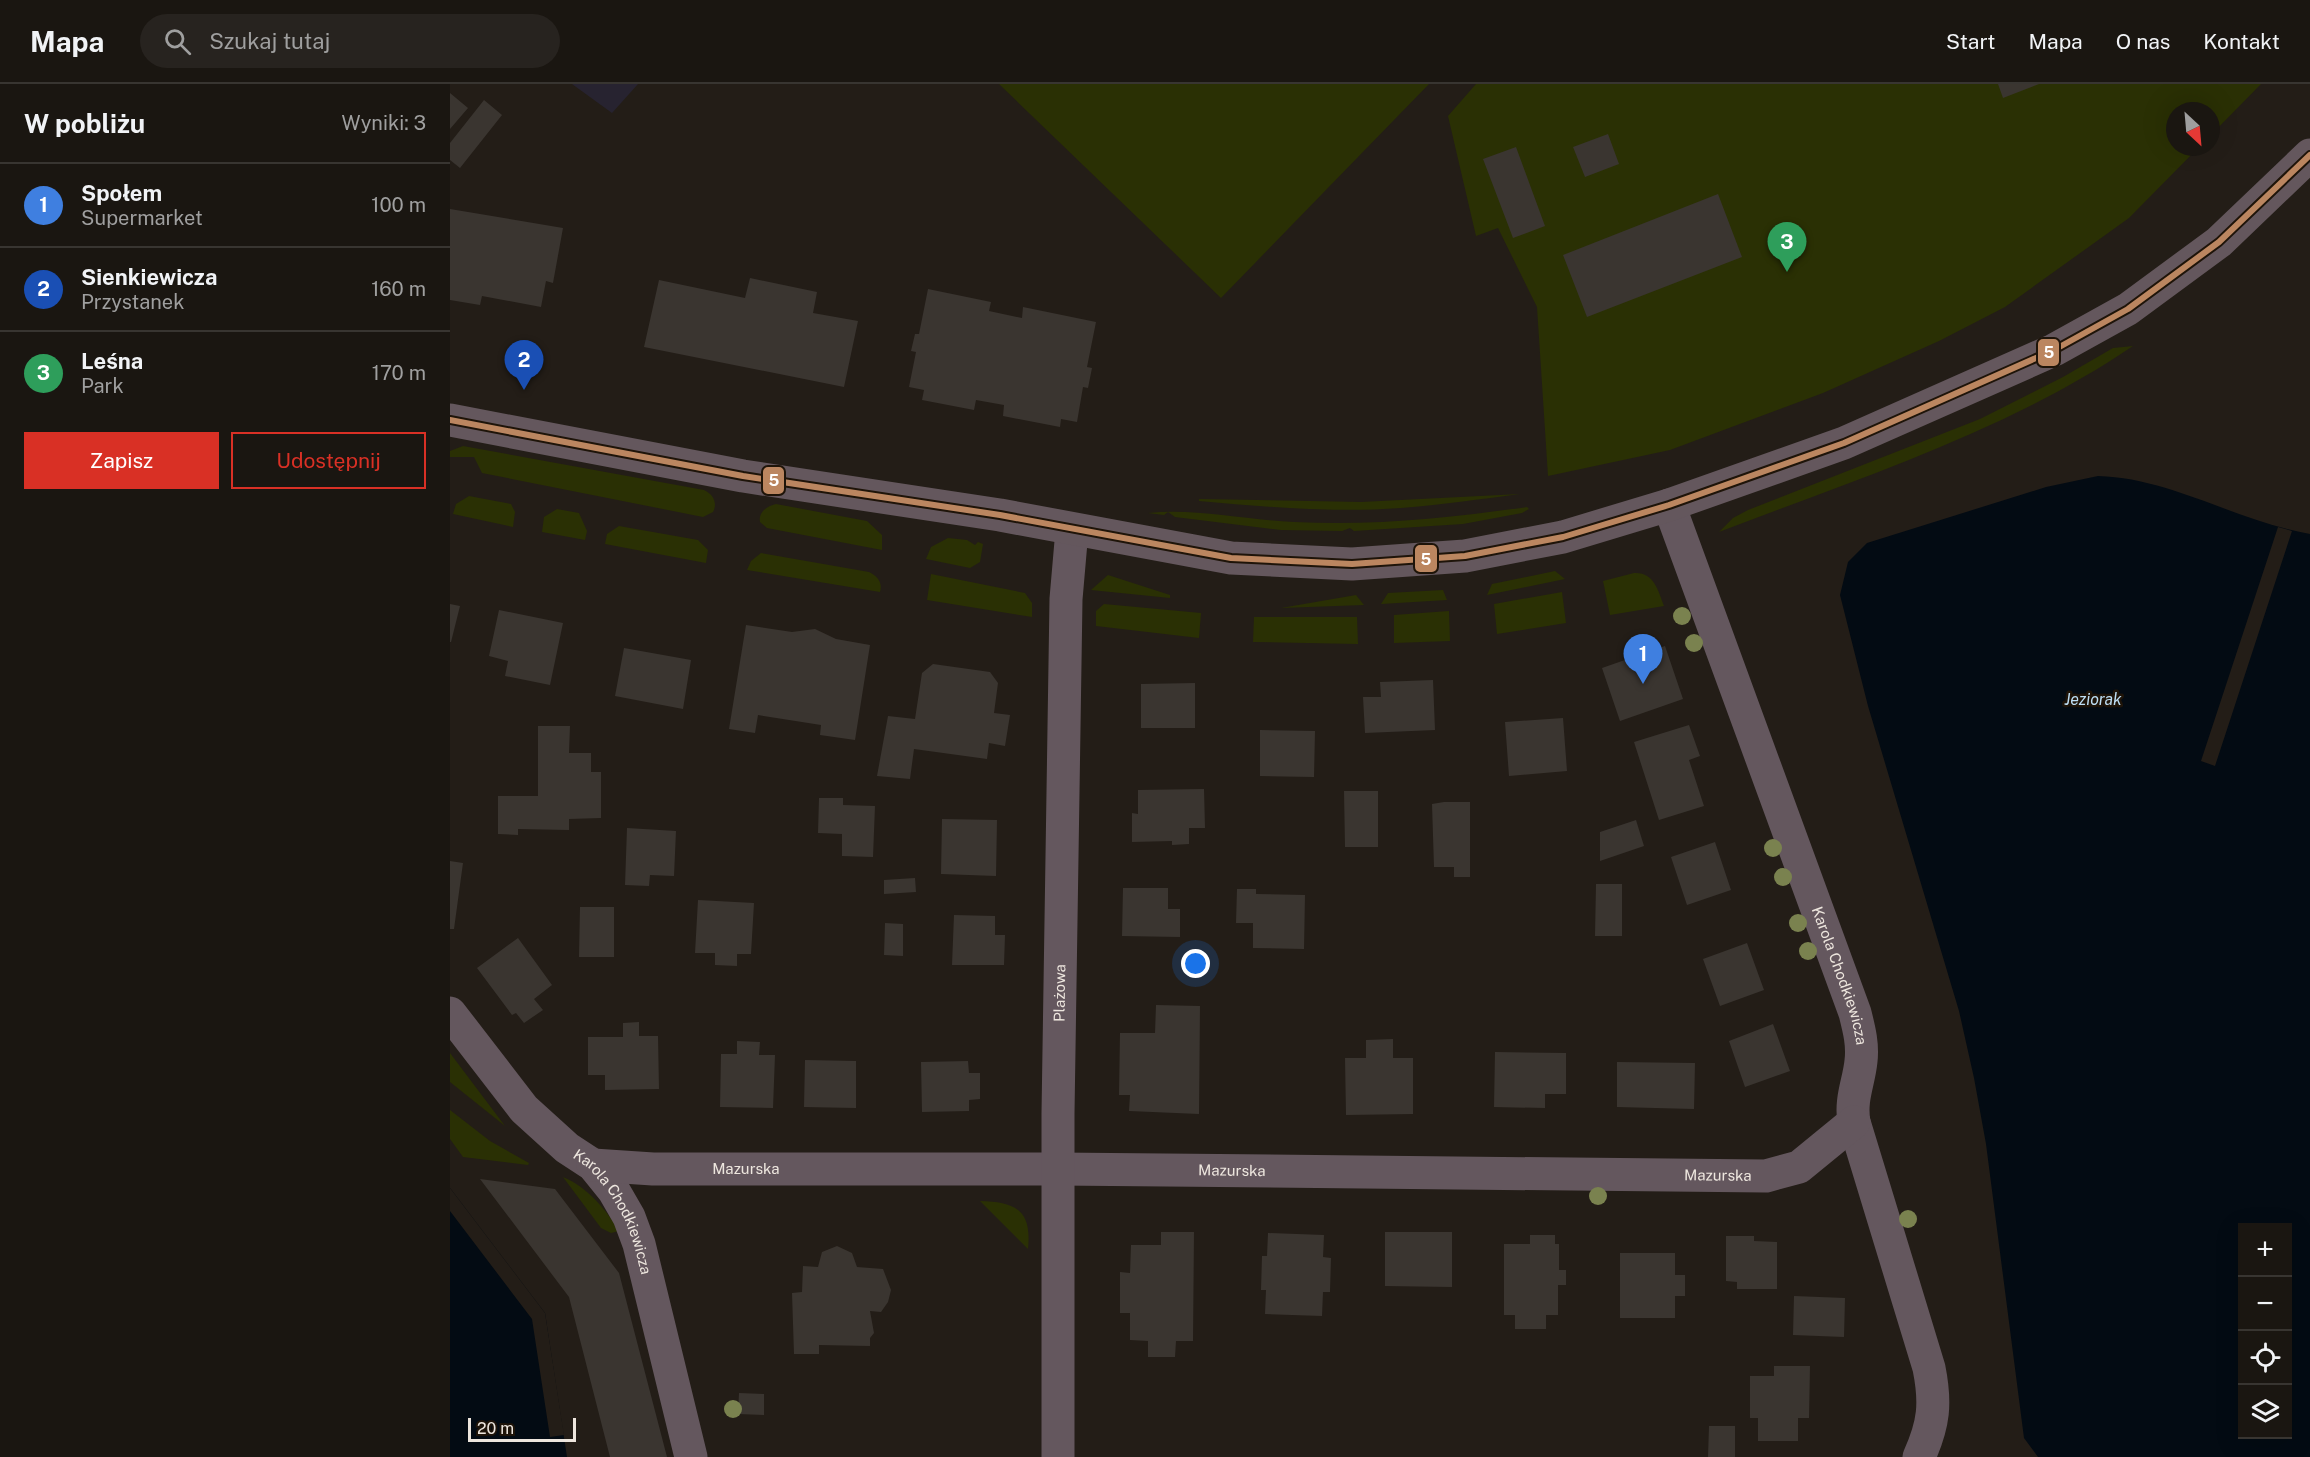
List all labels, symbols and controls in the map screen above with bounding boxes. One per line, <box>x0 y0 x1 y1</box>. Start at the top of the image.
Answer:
search box <box>140 14 560 68</box>
text: Mapa <box>30 25 104 58</box>
icon: search <box>161 25 194 58</box>
text: Szukaj tutaj <box>209 28 330 54</box>
text: Start <box>1946 29 1996 54</box>
text: Mapa <box>2029 29 2083 54</box>
text: O nas <box>2116 29 2170 54</box>
text: Kontakt <box>2203 29 2280 54</box>
north arrow <box>2166 102 2220 156</box>
text: W pobliżu <box>24 108 145 139</box>
text: Wyniki: 3 <box>342 111 426 135</box>
text: Społem <box>81 180 162 206</box>
text: 1 <box>39 193 48 217</box>
text: 100 m <box>371 193 426 217</box>
text: Supermarket <box>81 206 203 230</box>
pin: 3 <box>1768 222 1806 272</box>
text: Sienkiewicza <box>81 264 217 290</box>
text: 2 <box>37 277 50 301</box>
text: 160 m <box>371 277 426 301</box>
text: Przystanek <box>81 290 184 314</box>
line badge: 5 <box>2037 338 2060 367</box>
pin: 2 <box>504 340 544 390</box>
text: 5 <box>2044 343 2055 362</box>
text: Leśna <box>81 348 143 374</box>
text: 3 <box>37 361 50 385</box>
text: 170 m <box>372 361 426 385</box>
text: Park <box>81 374 124 398</box>
button: Zapisz <box>24 432 219 489</box>
button: Udostępnij <box>231 432 426 489</box>
line badge: 5 <box>762 466 785 495</box>
text: 5 <box>769 471 780 490</box>
line badge: 5 <box>1414 544 1438 573</box>
text: 5 <box>1421 550 1432 569</box>
pin: 1 <box>1624 634 1662 684</box>
water label: Jeziorak <box>2064 690 2122 709</box>
street label: Karola Chodkiewicza <box>1809 904 1870 1046</box>
your location <box>1181 949 1210 978</box>
street label: Plażowa <box>1050 964 1068 1022</box>
street label: Karola Chodkiewicza <box>570 1145 655 1276</box>
street label: Mazurska <box>712 1160 780 1177</box>
street label: Mazurska <box>1198 1161 1266 1179</box>
street label: Mazurska <box>1684 1166 1752 1184</box>
map controls <box>2238 1223 2292 1439</box>
button: + <box>2238 1223 2292 1277</box>
button: − <box>2238 1277 2292 1331</box>
button: locate <box>2238 1331 2292 1385</box>
button: layers <box>2238 1385 2292 1439</box>
scale bar <box>468 1415 576 1442</box>
text: 20 m <box>477 1419 514 1438</box>

